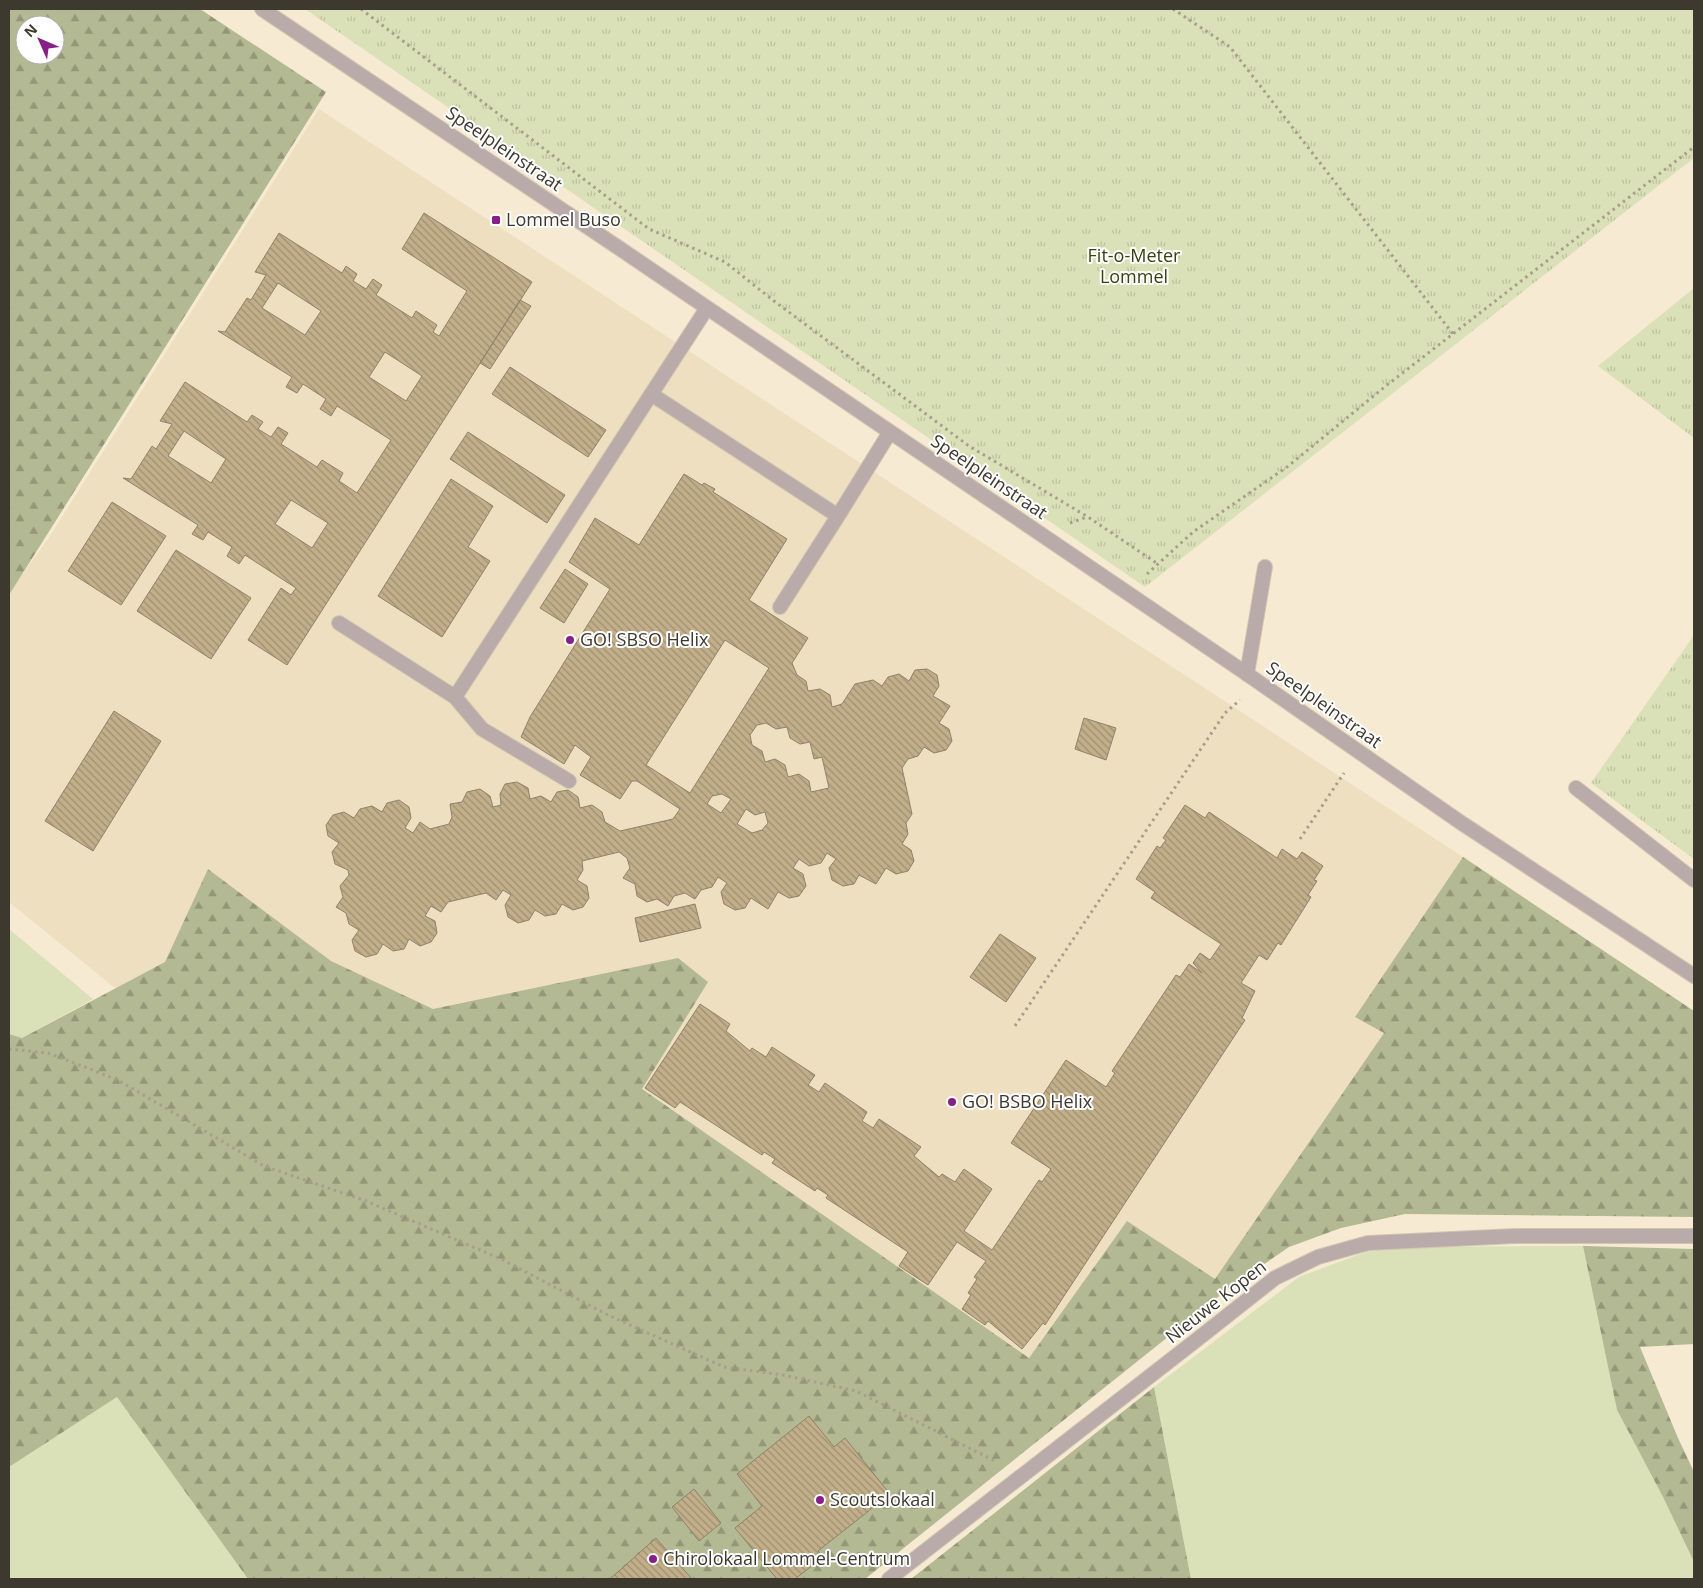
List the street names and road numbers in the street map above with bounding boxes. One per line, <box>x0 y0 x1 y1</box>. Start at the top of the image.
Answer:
street label: Speelpleinstraat <box>442 100 568 196</box>
street label: Speelpleinstraat <box>927 428 1053 524</box>
street label: Speelpleinstraat <box>1262 655 1387 753</box>
street label: Nieuwe Kopen <box>1160 1254 1271 1348</box>

